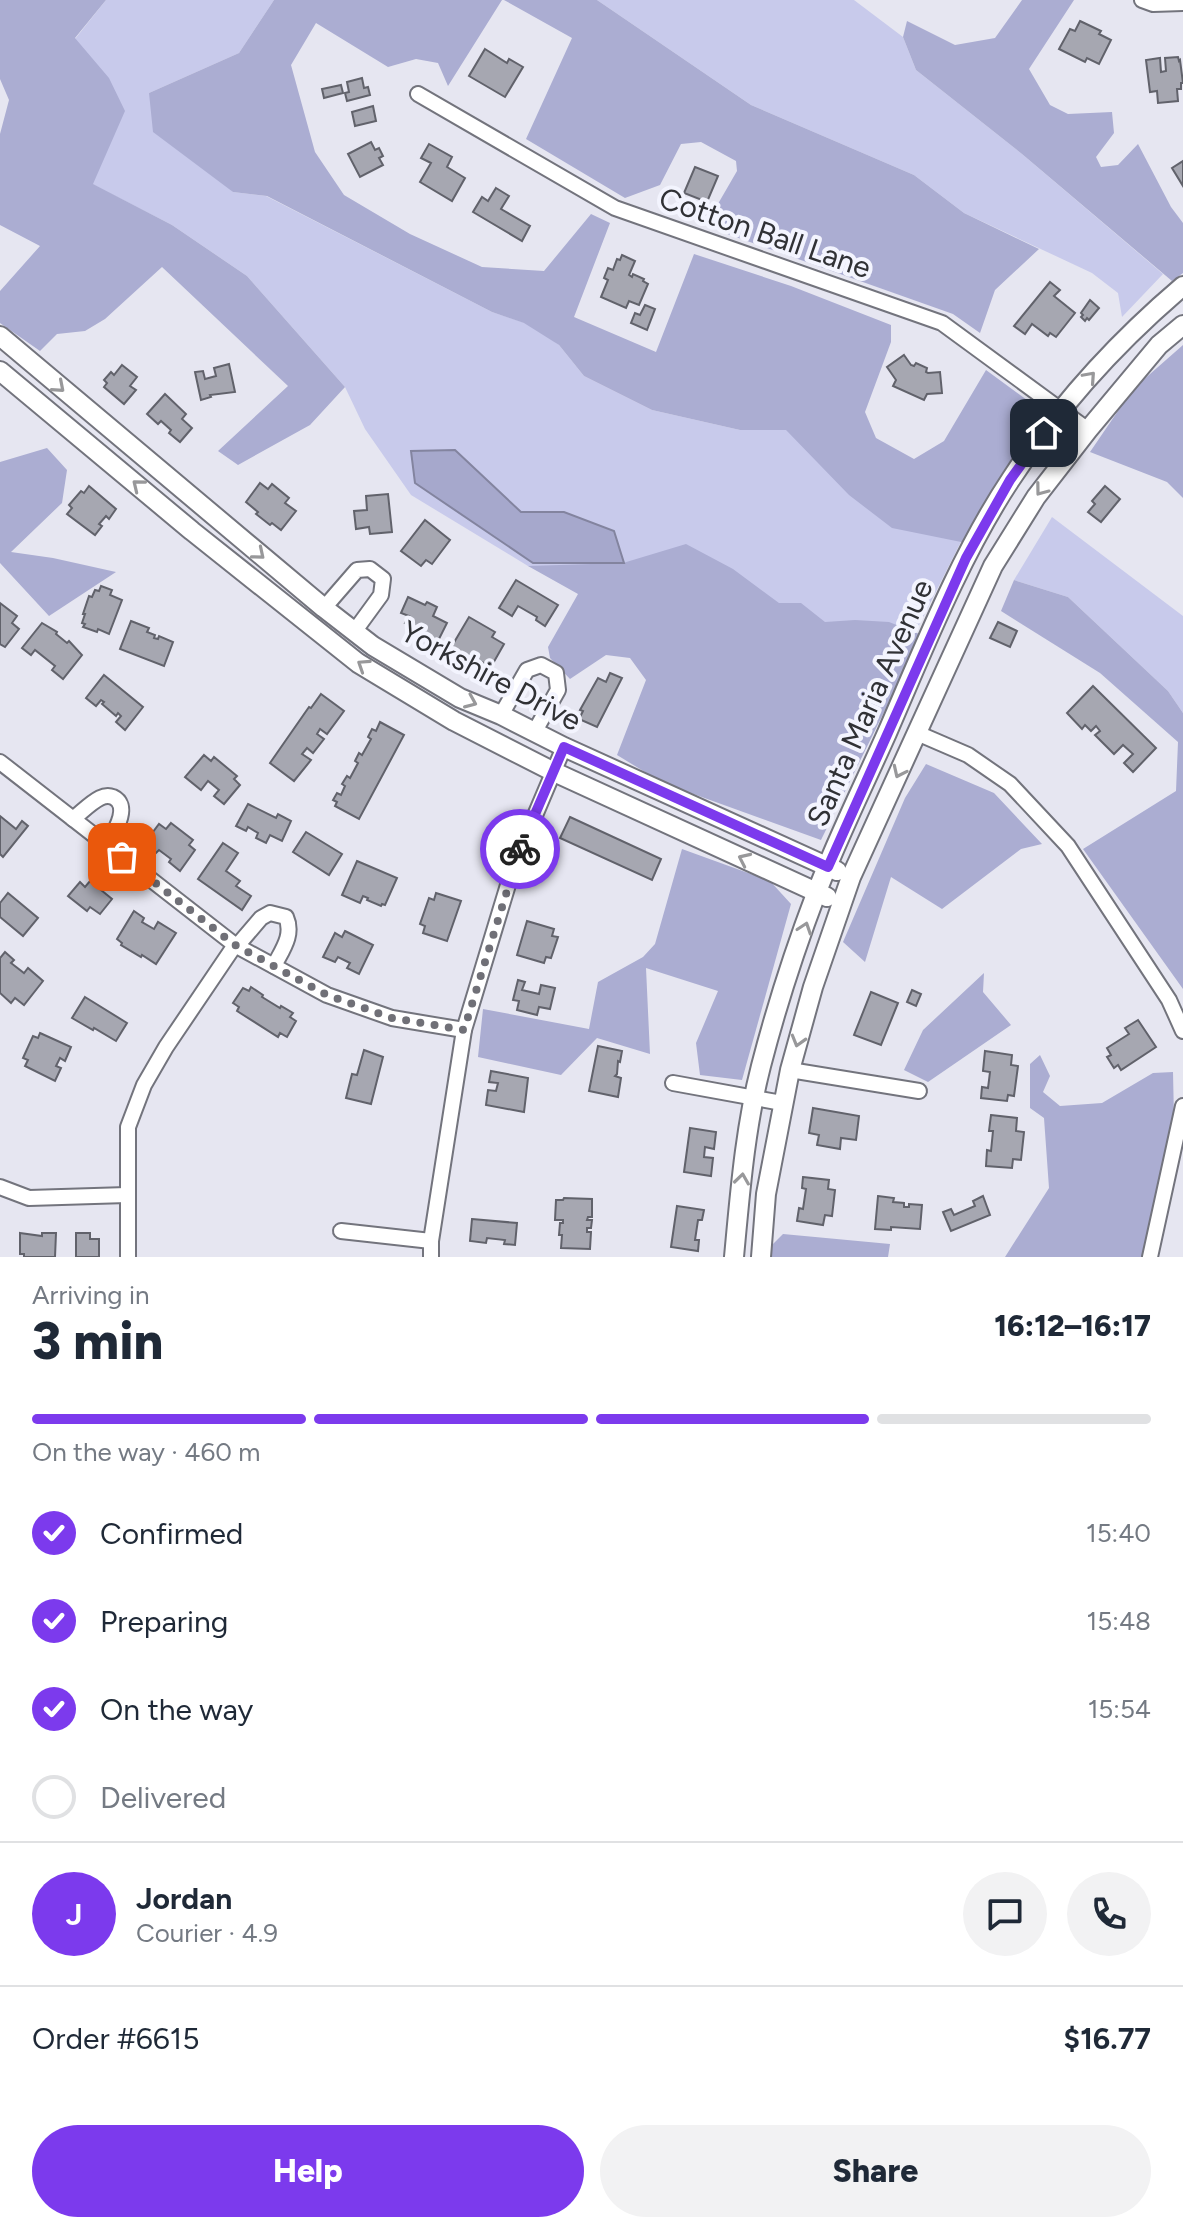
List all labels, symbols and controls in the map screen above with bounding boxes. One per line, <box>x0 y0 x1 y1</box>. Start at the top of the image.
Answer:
street label: Cotton Ball Lane <box>654 179 876 286</box>
one-way arrow <box>1081 372 1096 386</box>
one-way arrow <box>50 377 65 392</box>
pin <box>1010 399 1078 467</box>
icon: home <box>1022 411 1066 455</box>
one-way arrow <box>132 481 147 495</box>
one-way arrow <box>1037 481 1051 496</box>
one-way arrow <box>250 544 264 559</box>
street label: Santa Maria Avenue <box>798 574 941 832</box>
street label: Yorkshire Drive <box>395 612 588 739</box>
one-way arrow <box>357 660 372 675</box>
one-way arrow <box>463 693 477 709</box>
one-way arrow <box>893 763 909 778</box>
courier <box>480 809 560 889</box>
pin <box>88 823 156 891</box>
icon: bike <box>498 827 542 871</box>
icon: bag <box>100 835 144 879</box>
one-way arrow <box>738 853 752 869</box>
one-way arrow <box>795 922 811 936</box>
one-way arrow <box>791 1033 807 1047</box>
one-way arrow <box>733 1173 750 1186</box>
text: Arriving in <box>32 1279 150 1311</box>
text: 16:12–16:17 <box>994 1307 1151 1344</box>
text: 3 min <box>32 1310 163 1372</box>
text: On the way · 460 m <box>32 1436 260 1468</box>
icon: check <box>32 1511 76 1555</box>
text: Confirmed <box>100 1515 243 1552</box>
text: 15:40 <box>1086 1517 1151 1549</box>
icon: check <box>32 1599 76 1643</box>
text: Preparing <box>100 1603 228 1640</box>
text: 15:48 <box>1087 1605 1151 1637</box>
icon: check <box>32 1687 76 1731</box>
text: On the way <box>100 1691 253 1728</box>
text: 15:54 <box>1088 1693 1151 1725</box>
text: Delivered <box>100 1779 226 1816</box>
button: chat <box>963 1872 1047 1956</box>
button: phone <box>1067 1872 1151 1956</box>
text: Jordan <box>136 1880 232 1917</box>
text: J <box>66 1896 82 1933</box>
text: Courier · 4.9 <box>136 1917 278 1949</box>
text: Order #6615 <box>32 2020 199 2057</box>
text: $16.77 <box>1064 2020 1151 2057</box>
button: Help <box>32 2125 584 2217</box>
button: Share <box>600 2125 1151 2217</box>

